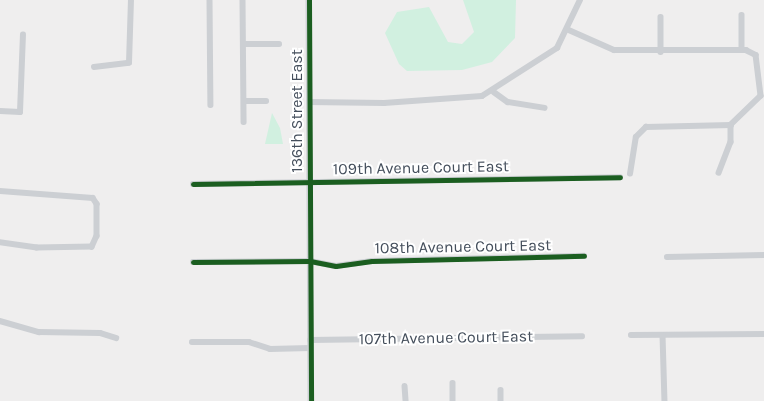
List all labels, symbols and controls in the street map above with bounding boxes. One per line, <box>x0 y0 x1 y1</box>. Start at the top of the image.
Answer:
street label: 136th Street East <box>287 49 307 173</box>
street label: 109th Avenue Court East <box>333 157 509 179</box>
street label: 108th Avenue Court East <box>375 236 551 258</box>
street label: 107th Avenue Court East <box>359 327 533 349</box>

